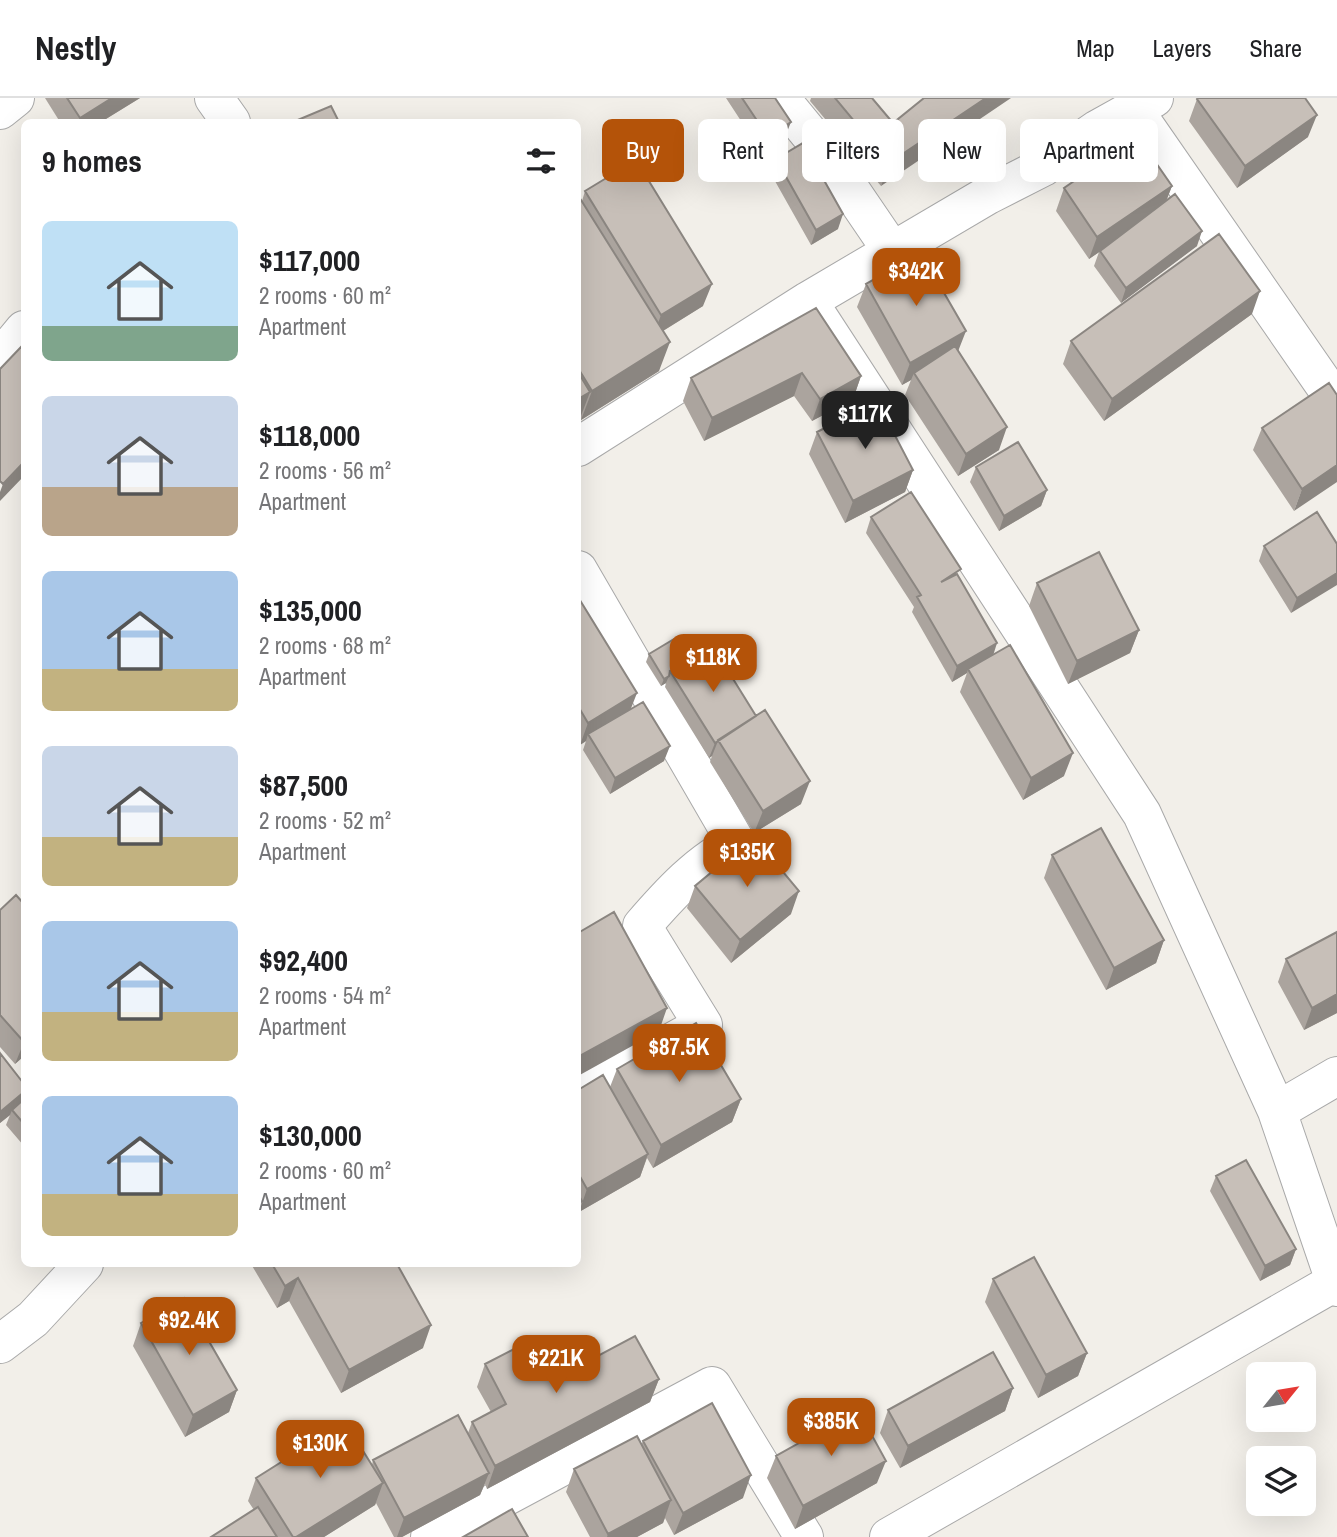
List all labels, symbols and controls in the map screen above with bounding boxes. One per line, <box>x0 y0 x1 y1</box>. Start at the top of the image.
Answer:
text: Nestly <box>35 26 116 70</box>
text: Map <box>1076 32 1114 64</box>
text: Layers <box>1152 32 1211 64</box>
text: Share <box>1249 32 1302 64</box>
chip: Buy <box>602 119 684 182</box>
chip: Rent <box>698 119 788 182</box>
chip: Filters <box>802 119 904 182</box>
chip: New <box>918 119 1006 182</box>
chip: Apartment <box>1020 119 1158 182</box>
text: 9 homes <box>42 141 142 181</box>
icon: filters <box>522 142 560 180</box>
text: $117,000 <box>259 240 360 280</box>
pin: $342K <box>867 248 965 308</box>
icon: home <box>98 249 182 333</box>
text: $342K <box>888 255 944 286</box>
text: 2 rooms · 60 m² <box>259 280 391 311</box>
text: Apartment <box>259 311 346 342</box>
pin: $117K <box>816 392 914 451</box>
text: $117K <box>838 398 892 429</box>
text: $118,000 <box>259 415 360 455</box>
icon: home <box>98 424 182 508</box>
text: 2 rooms · 56 m² <box>259 455 391 486</box>
text: Apartment <box>259 486 346 517</box>
text: $135,000 <box>259 590 362 630</box>
icon: home <box>98 599 182 683</box>
text: 2 rooms · 68 m² <box>259 630 391 661</box>
pin: $118K <box>664 634 762 694</box>
text: $118K <box>686 641 740 672</box>
text: Apartment <box>259 661 346 692</box>
text: $87,500 <box>259 765 348 805</box>
icon: home <box>98 774 182 858</box>
text: 2 rooms · 52 m² <box>259 805 391 836</box>
pin: $135K <box>698 830 796 889</box>
text: Apartment <box>259 836 346 867</box>
text: $135K <box>719 836 775 867</box>
text: $92,400 <box>259 940 348 980</box>
icon: home <box>98 949 182 1033</box>
text: 2 rooms · 54 m² <box>259 980 391 1011</box>
text: Apartment <box>259 1011 346 1042</box>
pin: $87.5K <box>622 1024 736 1084</box>
text: $87.5K <box>649 1031 709 1062</box>
text: $130,000 <box>259 1115 362 1155</box>
icon: home <box>98 1124 182 1208</box>
text: 2 rooms · 60 m² <box>259 1155 391 1186</box>
text: Apartment <box>259 1186 346 1217</box>
pin: $92.4K <box>132 1298 246 1357</box>
text: $92.4K <box>159 1304 219 1335</box>
pin: $221K <box>507 1336 605 1395</box>
text: $221K <box>528 1342 584 1373</box>
north arrow <box>1246 1362 1316 1432</box>
map controls <box>1246 1362 1316 1516</box>
pin: $385K <box>782 1398 880 1458</box>
text: $385K <box>803 1405 859 1436</box>
pin: $130K <box>271 1420 369 1480</box>
text: $130K <box>292 1427 348 1458</box>
button: layers <box>1246 1446 1316 1516</box>

